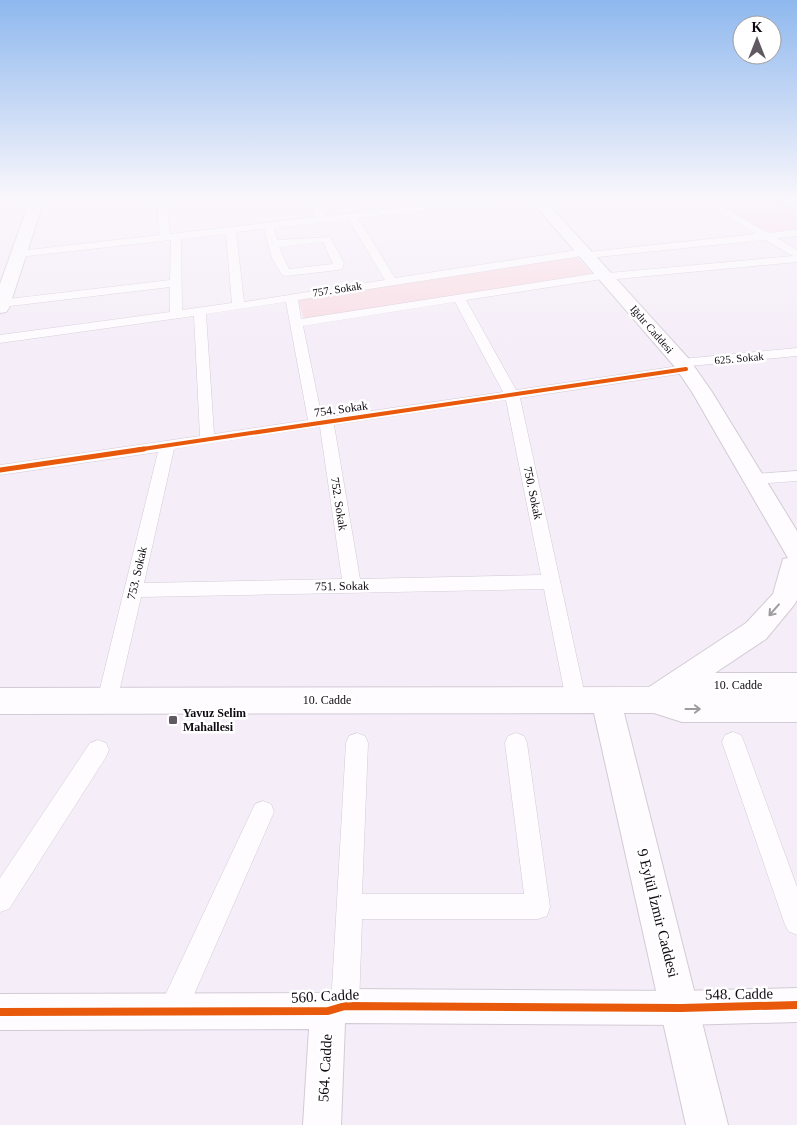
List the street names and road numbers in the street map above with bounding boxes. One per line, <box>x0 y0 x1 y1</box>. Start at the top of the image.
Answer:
street label: 757. Sokak <box>312 279 363 299</box>
street label: Iğdır Caddesi <box>628 303 676 355</box>
street label: 625. Sokak <box>714 350 765 366</box>
street label: 754. Sokak <box>313 398 369 420</box>
street label: 750. Sokak <box>521 465 545 521</box>
street label: 752. Sokak <box>328 476 350 532</box>
street label: 753. Sokak <box>124 545 150 601</box>
street label: 751. Sokak <box>315 579 369 593</box>
street label: 10. Cadde <box>714 678 762 692</box>
street label: 10. Cadde <box>303 693 351 707</box>
street label: 9 Eylül İzmir Caddesi <box>634 847 682 979</box>
street label: 548. Cadde <box>705 985 774 1003</box>
street label: 560. Cadde <box>290 986 360 1006</box>
street label: 564. Cadde <box>315 1033 335 1103</box>

